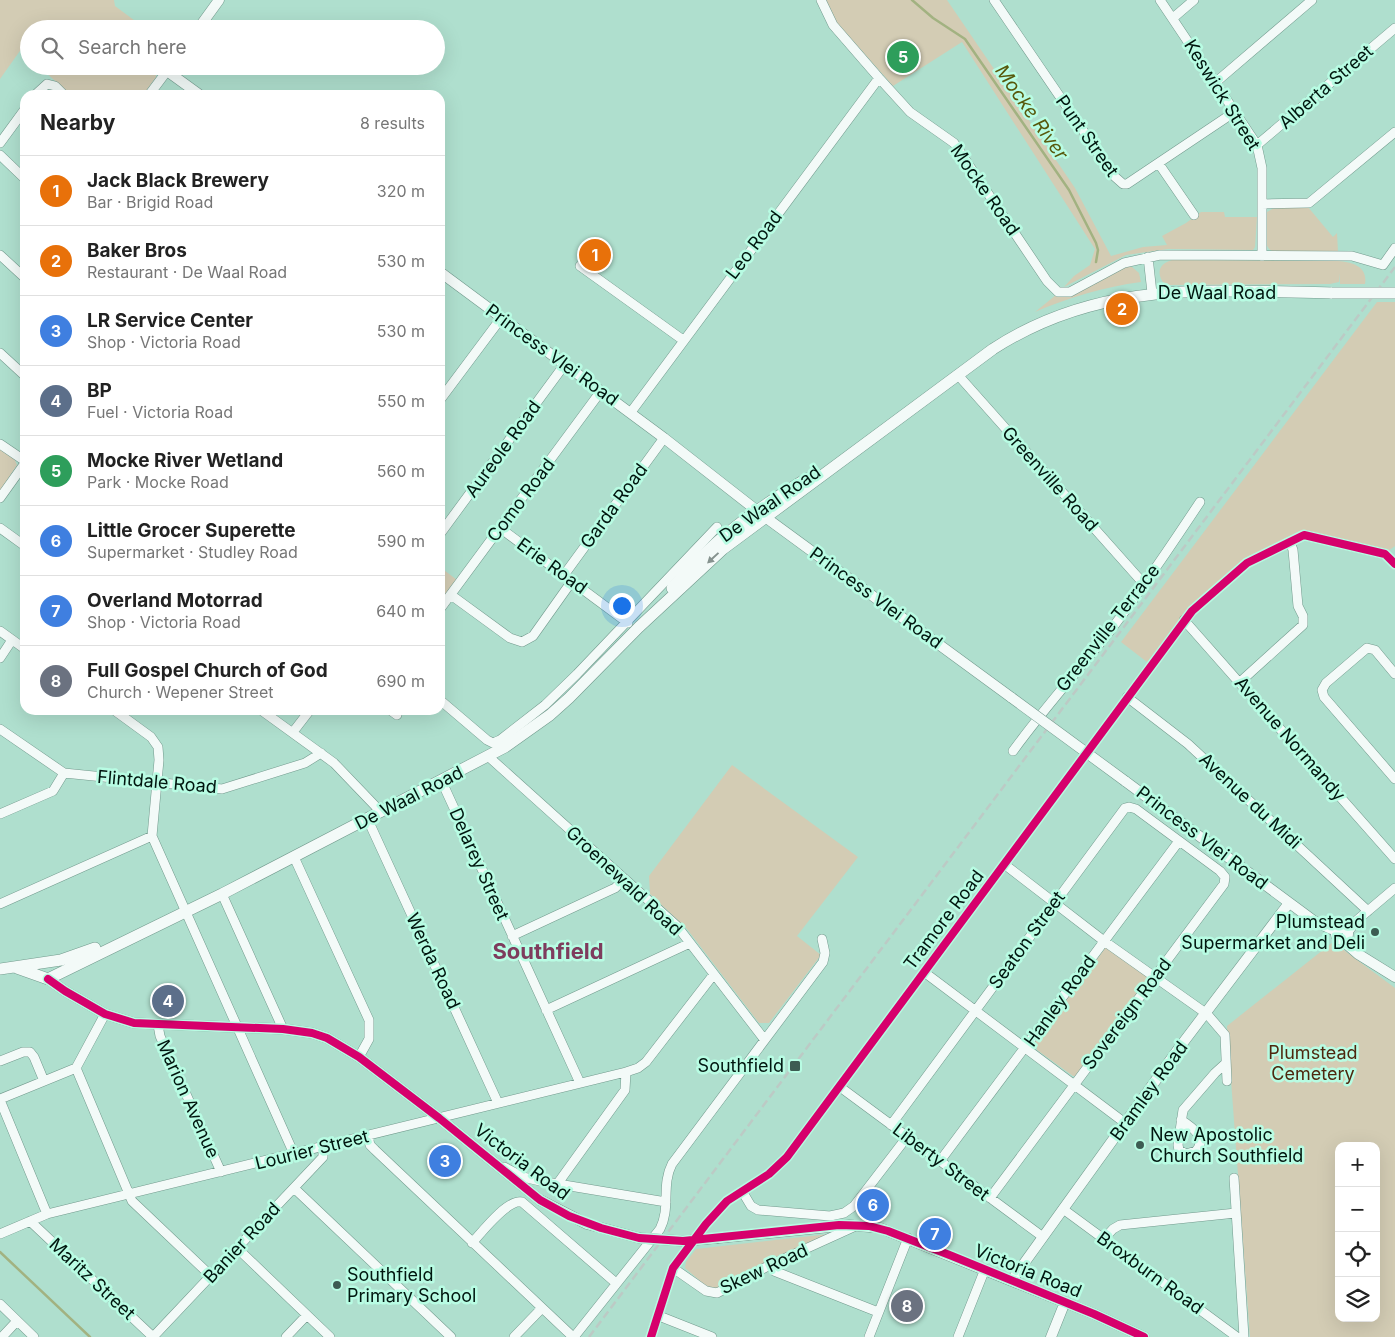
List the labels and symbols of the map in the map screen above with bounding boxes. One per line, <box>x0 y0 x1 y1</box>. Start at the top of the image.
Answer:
street label: Keswick Street <box>1180 36 1265 154</box>
pin: 5 <box>887 38 919 76</box>
street label: Alberta Street <box>1275 40 1377 133</box>
water label: Mocke River <box>990 60 1073 165</box>
street label: Punt Street <box>1052 91 1123 181</box>
street label: Mocke Road <box>946 140 1024 239</box>
street label: Leo Road <box>721 206 786 283</box>
pin: 1 <box>579 236 611 274</box>
street label: De Waal Road <box>1158 282 1276 303</box>
pin: 2 <box>1106 290 1138 328</box>
street label: Princess Vlei Road <box>482 300 623 410</box>
street label: Aureole Road <box>461 396 545 501</box>
street label: Greenville Road <box>998 422 1103 535</box>
street label: Como Road <box>482 454 559 546</box>
street label: Garda Road <box>576 459 651 552</box>
street label: De Waal Road <box>715 461 824 546</box>
street label: Erie Road <box>513 533 591 598</box>
street label: Princess Vlei Road <box>806 543 947 653</box>
one-way arrow <box>708 552 720 564</box>
street label: Greenville Terrace <box>1051 560 1164 695</box>
your location <box>609 593 635 619</box>
street label: Avenue Normandy <box>1231 672 1350 805</box>
street label: Avenue du Midi <box>1195 748 1305 853</box>
street label: De Waal Road <box>351 761 466 834</box>
street label: Flintdale Road <box>96 766 218 797</box>
street label: Princess Vlei Road <box>1133 782 1272 894</box>
street label: Delarey Street <box>445 804 514 923</box>
street label: Groenewald Road <box>562 822 687 940</box>
street label: Tramore Road <box>899 866 988 974</box>
street label: Seaton Street <box>984 887 1069 993</box>
street label: Werda Road <box>402 909 465 1012</box>
place label: Plumstead Supermarket and Deli <box>1181 911 1365 953</box>
marker: Plumstead Supermarket and Deli <box>1369 926 1381 938</box>
district label: Southfield <box>492 938 604 964</box>
street label: Hanley Road <box>1020 951 1100 1050</box>
street label: Sovereign Road <box>1078 954 1175 1073</box>
pin: 4 <box>152 982 184 1020</box>
street label: Marion Avenue <box>153 1036 224 1161</box>
street label: Bramley Road <box>1106 1037 1192 1144</box>
park label: Plumstead Cemetery <box>1268 1042 1358 1084</box>
place label: Southfield <box>698 1055 784 1076</box>
marker: Southfield <box>788 1059 802 1073</box>
street label: Victoria Road <box>471 1119 574 1204</box>
street label: Liberty Street <box>889 1119 994 1205</box>
place label: New Apostolic Church Southfield <box>1150 1124 1303 1166</box>
street label: Lourier Street <box>253 1125 371 1174</box>
marker: New Apostolic Church Southfield <box>1134 1139 1146 1151</box>
pin: 3 <box>429 1142 461 1180</box>
pin: 6 <box>857 1186 889 1224</box>
street label: Banier Road <box>199 1198 284 1287</box>
pin: 7 <box>919 1215 951 1253</box>
street label: Broxburn Road <box>1093 1227 1208 1318</box>
street label: Maritz Street <box>45 1234 140 1324</box>
street label: Skew Road <box>717 1239 811 1298</box>
street label: Victoria Road <box>972 1240 1085 1302</box>
place label: Southfield Primary School <box>347 1264 476 1306</box>
marker: Southfield Primary School <box>331 1279 343 1291</box>
pin: 8 <box>891 1287 923 1325</box>

